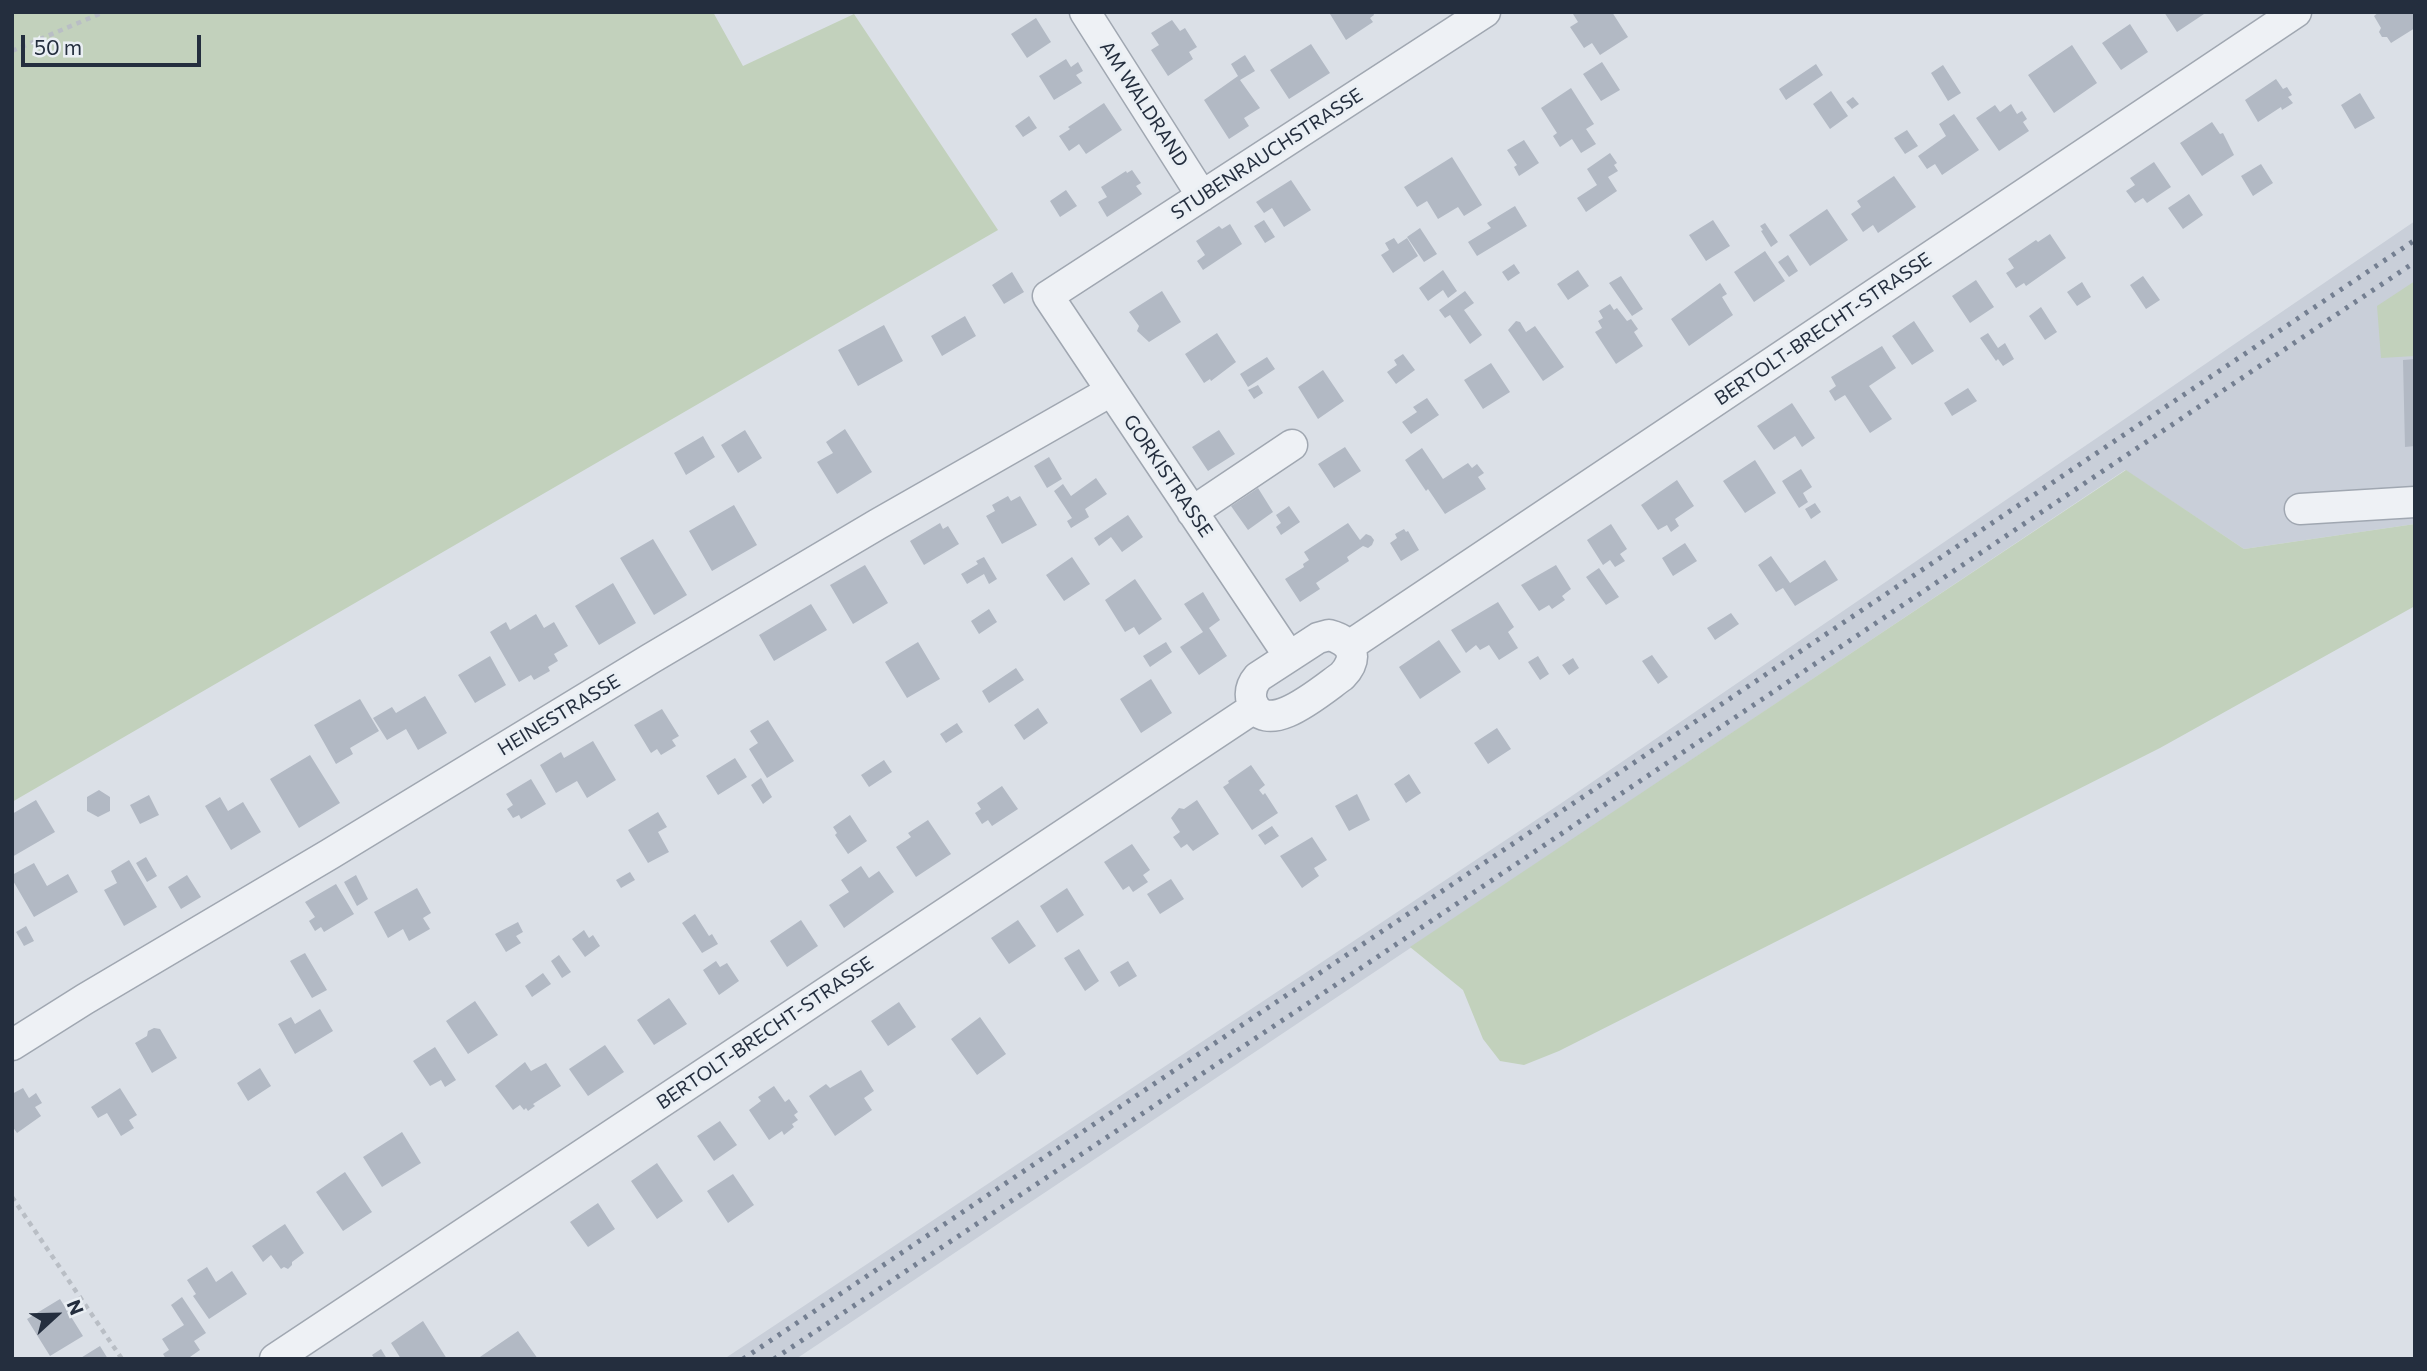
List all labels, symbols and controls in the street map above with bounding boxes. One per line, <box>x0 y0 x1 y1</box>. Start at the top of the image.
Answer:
scale bar <box>24 21 205 65</box>
text: 50 m <box>34 34 82 59</box>
street label: AM WALDRAND <box>1095 37 1193 171</box>
street label: STUBENRAUCHSTRASSE <box>1167 84 1367 224</box>
street label: BERTOLT-BRECHT-STRASSE <box>1710 248 1936 410</box>
street label: GORKISTRASSE <box>1119 410 1217 542</box>
street label: HEINESTRASSE <box>494 669 624 761</box>
street label: BERTOLT-BRECHT-STRASSE <box>652 952 878 1114</box>
north arrow <box>21 1280 91 1350</box>
text: N <box>63 1296 89 1318</box>

